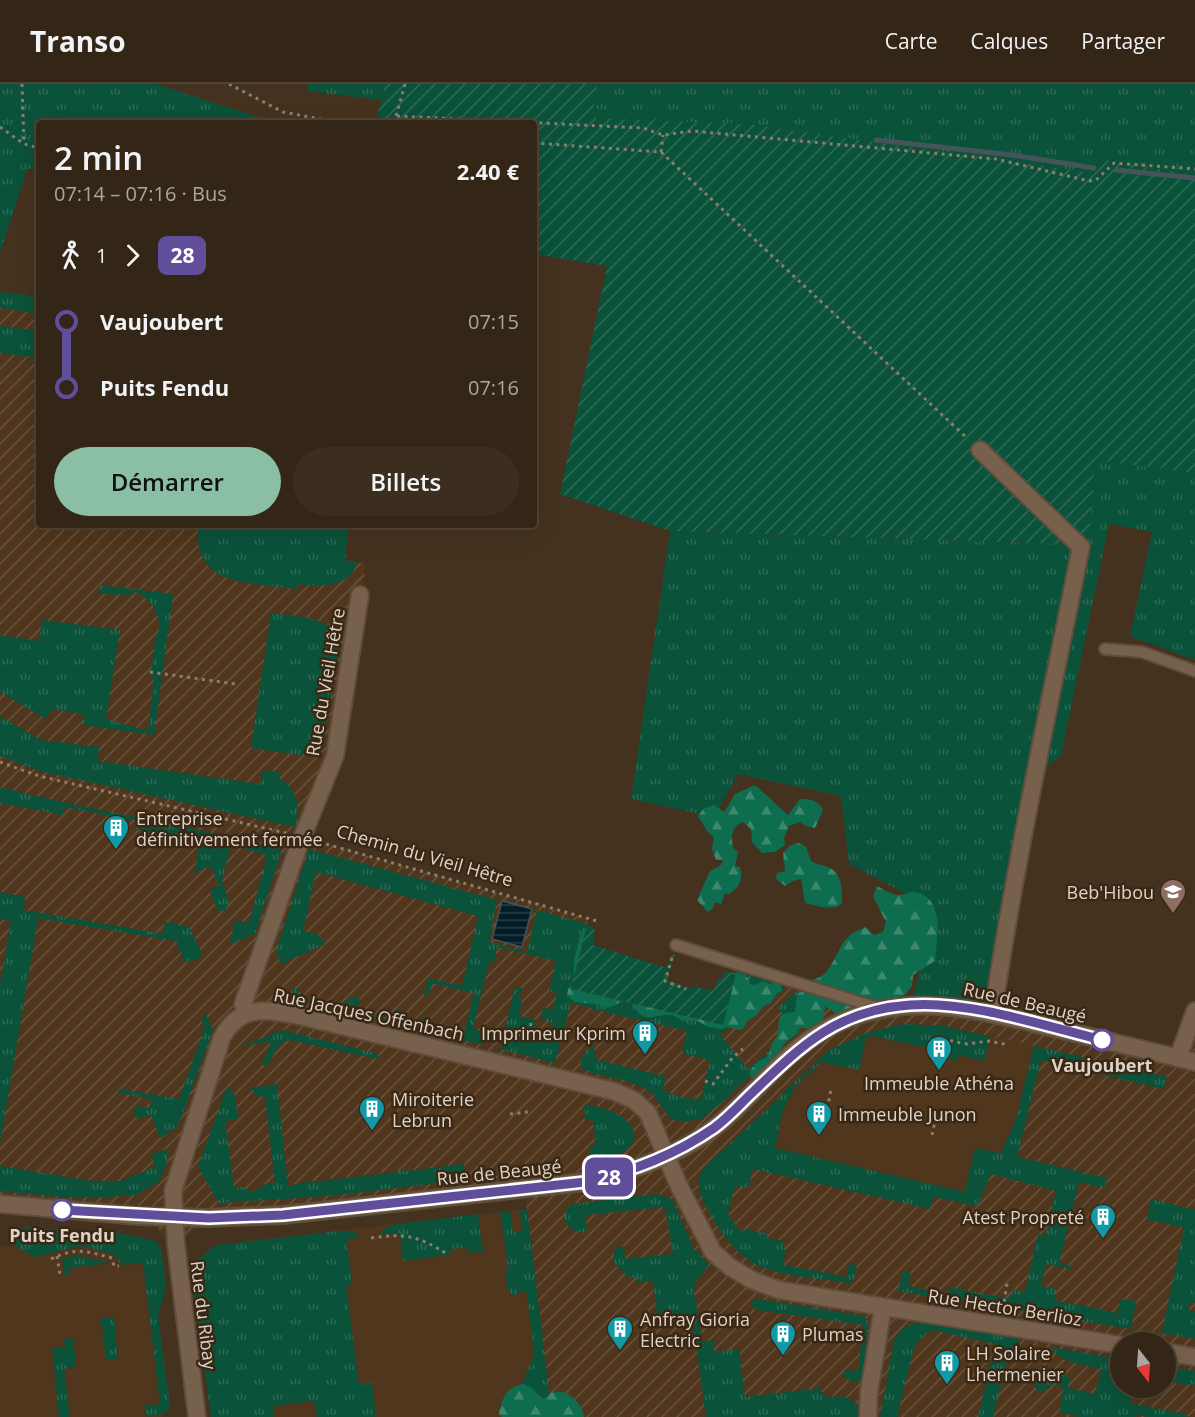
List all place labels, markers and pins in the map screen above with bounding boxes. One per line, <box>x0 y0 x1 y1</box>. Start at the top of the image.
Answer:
place label: Entreprise définitivement fermée <box>136 806 323 851</box>
building icon: Entreprise définitivement fermée <box>101 813 131 851</box>
school or university icon: Beb'Hibou <box>1158 877 1188 915</box>
place label: Beb'Hibou <box>1067 880 1154 904</box>
building icon: Imprimeur Kprim <box>630 1018 660 1056</box>
place label: Imprimeur Kprim <box>481 1021 626 1045</box>
marker: Vaujoubert <box>1091 1029 1113 1051</box>
building icon: Immeuble Athéna <box>924 1034 954 1072</box>
place label: Vaujoubert <box>1052 1053 1153 1077</box>
place label: Immeuble Athéna <box>864 1071 1014 1095</box>
place label: Miroiterie Lebrun <box>392 1087 474 1132</box>
building icon: Miroiterie Lebrun <box>357 1094 387 1132</box>
building icon: Immeuble Junon <box>804 1099 834 1137</box>
place label: Immeuble Junon <box>838 1102 977 1126</box>
marker: Puits Fendu <box>51 1199 73 1221</box>
building icon: Atest Propreté <box>1088 1202 1118 1240</box>
place label: Atest Propreté <box>962 1205 1084 1229</box>
place label: Puits Fendu <box>9 1223 115 1247</box>
place label: Anfray Gioria Electric <box>640 1307 750 1352</box>
building icon: Anfray Gioria Electric <box>605 1314 635 1352</box>
building icon: Plumas <box>768 1319 798 1357</box>
place label: Plumas <box>802 1322 864 1346</box>
place label: LH Solaire Lhermenier <box>966 1341 1064 1386</box>
building icon: LH Solaire Lhermenier <box>932 1348 962 1386</box>

